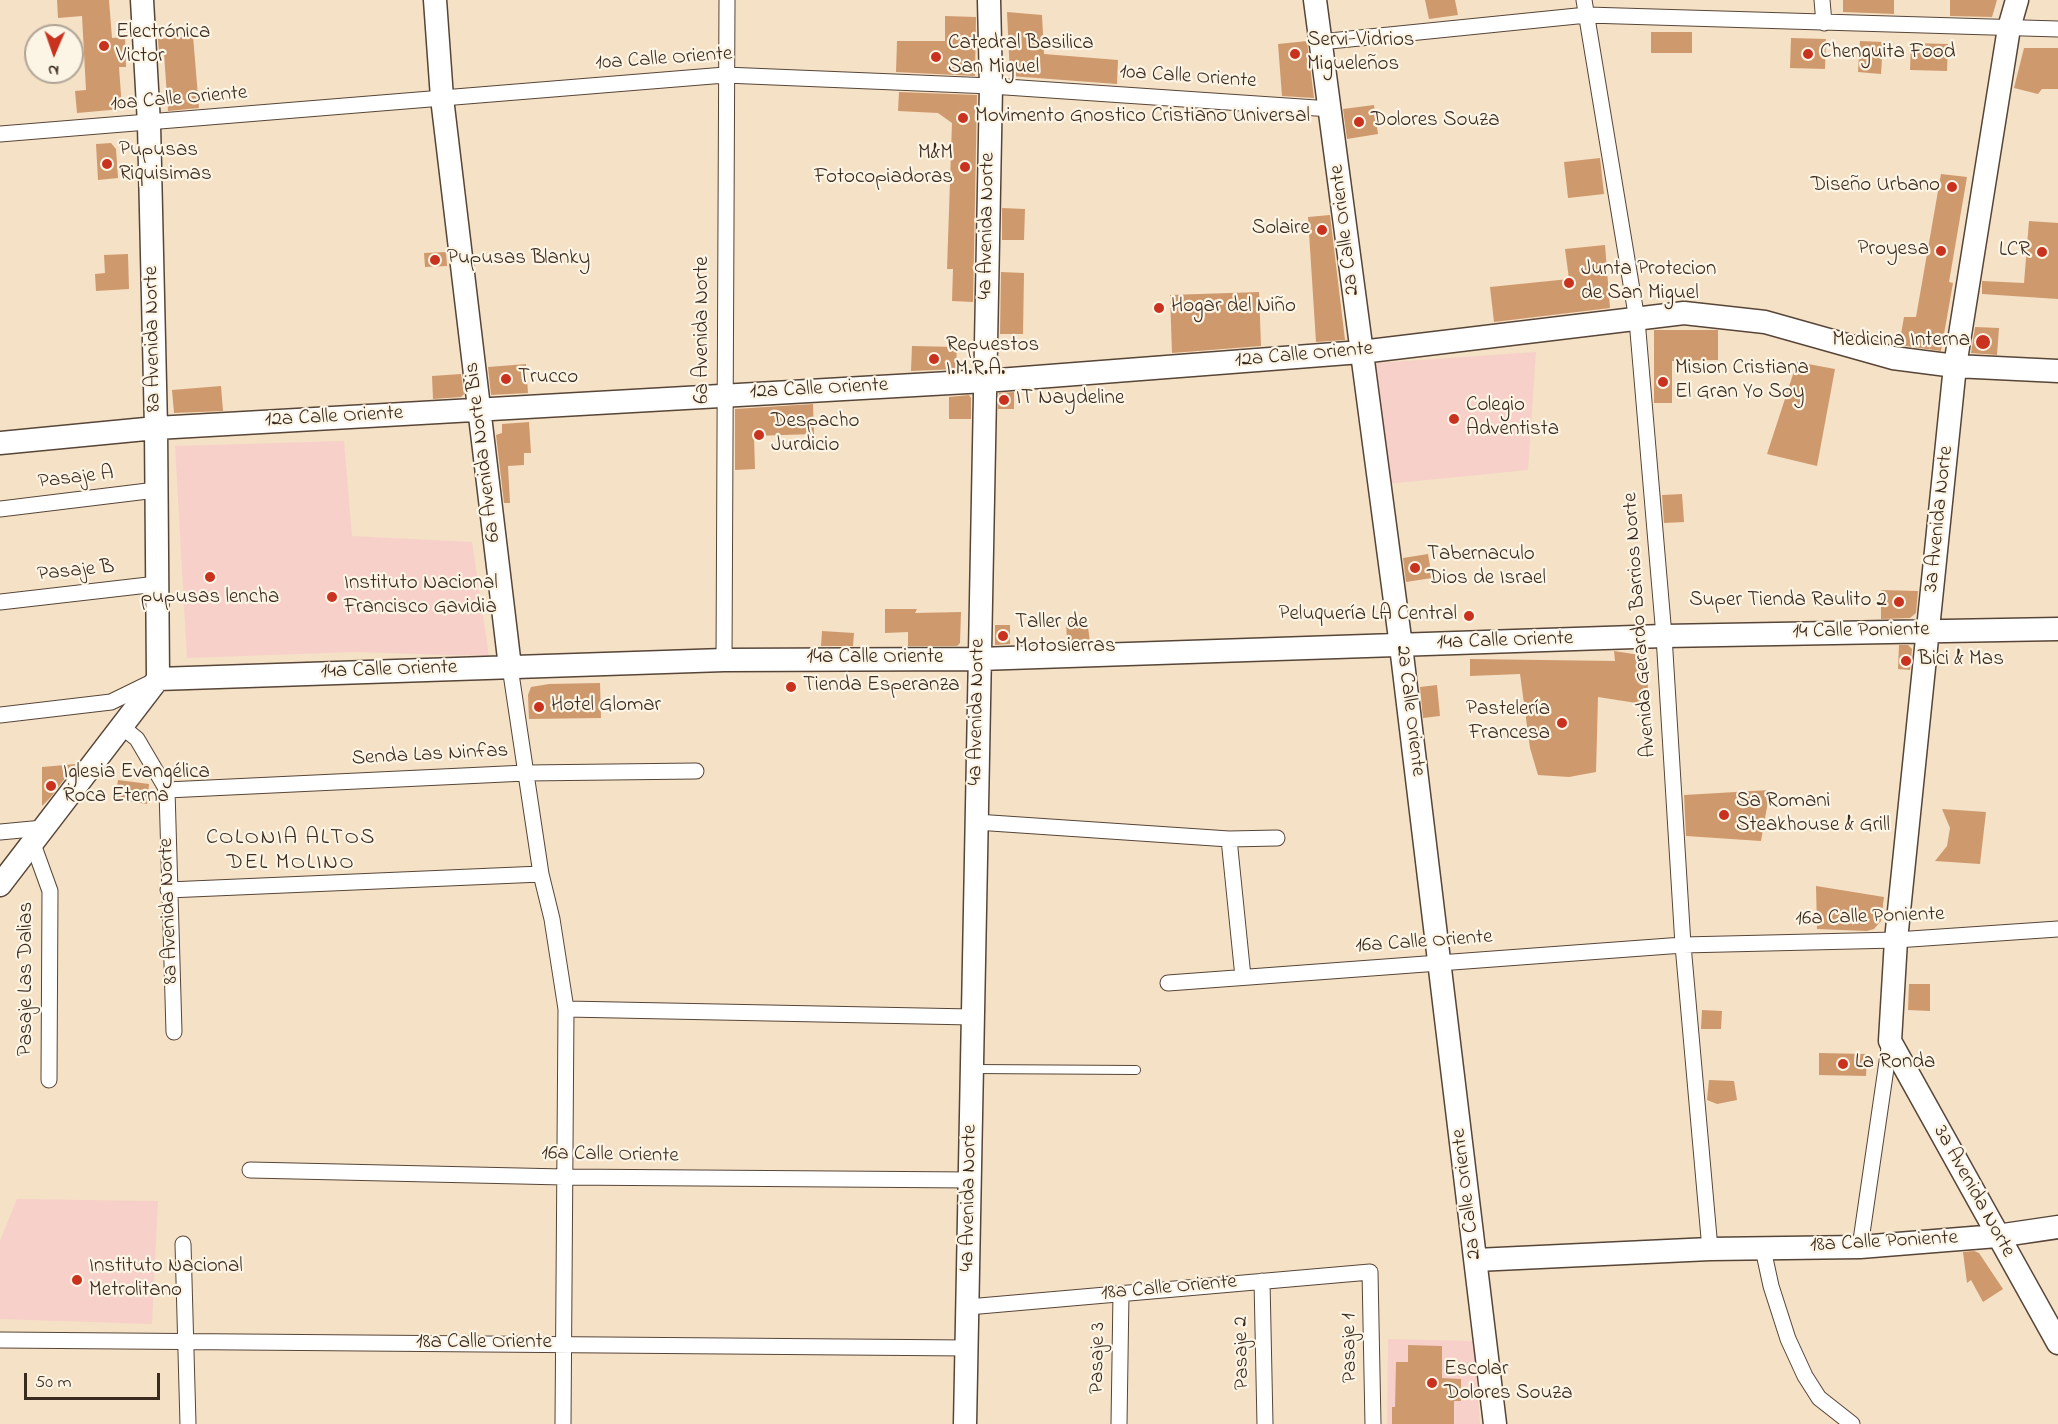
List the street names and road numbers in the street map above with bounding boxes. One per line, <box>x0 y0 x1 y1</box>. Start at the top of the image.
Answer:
street label: 10a Calle Oriente <box>595 43 733 77</box>
street label: 10a Calle Oriente <box>1119 61 1257 95</box>
street label: 10a Calle Oriente <box>110 81 248 119</box>
street label: 4a Avenida Norte <box>974 152 1002 300</box>
street label: 2a Calle Oriente <box>1325 163 1367 297</box>
street label: 6a Avenida Norte <box>691 256 717 404</box>
street label: 8a Avenida Norte <box>140 266 168 412</box>
street label: 12a Calle Oriente <box>1234 337 1374 375</box>
street label: 6a Avenida Norte Bis <box>460 360 508 544</box>
street label: 12a Calle Oriente <box>749 374 889 406</box>
street label: 12a Calle Oriente <box>264 402 404 434</box>
street label: 3a Avenida Norte <box>1920 445 1960 593</box>
street label: Pasaje A <box>37 462 115 496</box>
street label: Avenida Gerardo Barrios Norte <box>1619 492 1663 758</box>
street label: Pasaje B <box>36 555 116 589</box>
street label: 14 Calle Poniente <box>1792 618 1930 646</box>
street label: 14a Calle Oriente <box>1436 627 1574 657</box>
street label: 4a Avenida Norte <box>964 638 992 786</box>
street label: 2a Calle Oriente <box>1388 644 1430 778</box>
street label: 14a Calle Oriente <box>807 646 943 672</box>
street label: 14a Calle Oriente <box>320 656 458 686</box>
street label: Senda Las Ninfas <box>351 739 509 773</box>
street label: 8a Avenida Norte <box>155 838 185 984</box>
street label: Pasaje Las Dalias <box>15 902 41 1056</box>
street label: 16a Calle Poniente <box>1795 903 1945 933</box>
street label: 16a Calle Oriente <box>1355 926 1493 960</box>
street label: 3a Avenida Norte <box>1926 1122 2020 1262</box>
street label: 4a Avenida Norte <box>956 1124 984 1272</box>
street label: 2a Calle Oriente <box>1447 1127 1489 1261</box>
street label: 16a Calle Oriente <box>541 1142 679 1170</box>
street label: 18a Calle Poniente <box>1809 1227 1959 1259</box>
street label: 18a Calle Oriente <box>1100 1271 1238 1307</box>
street label: Pasaje 1 <box>1338 1313 1364 1383</box>
street label: Pasaje 2 <box>1230 1316 1256 1390</box>
street label: Pasaje 3 <box>1086 1322 1112 1394</box>
street label: 18a Calle Oriente <box>416 1331 552 1357</box>

